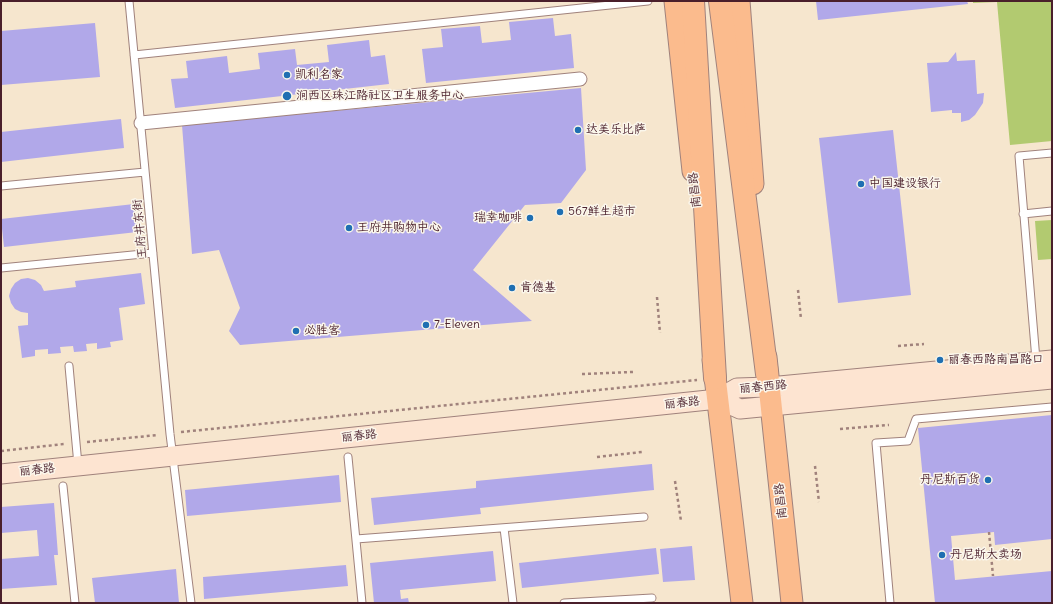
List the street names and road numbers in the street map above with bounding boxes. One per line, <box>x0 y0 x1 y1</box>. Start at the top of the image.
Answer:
street label: 南昌路 <box>686 171 704 209</box>
street label: 王府井东街 <box>130 198 150 260</box>
street label: 丽春西路 <box>738 378 788 396</box>
street label: 丽春路 <box>663 394 701 412</box>
street label: 丽春路 <box>340 427 378 445</box>
street label: 丽春路 <box>18 461 56 479</box>
street label: 南昌路 <box>772 482 790 520</box>

